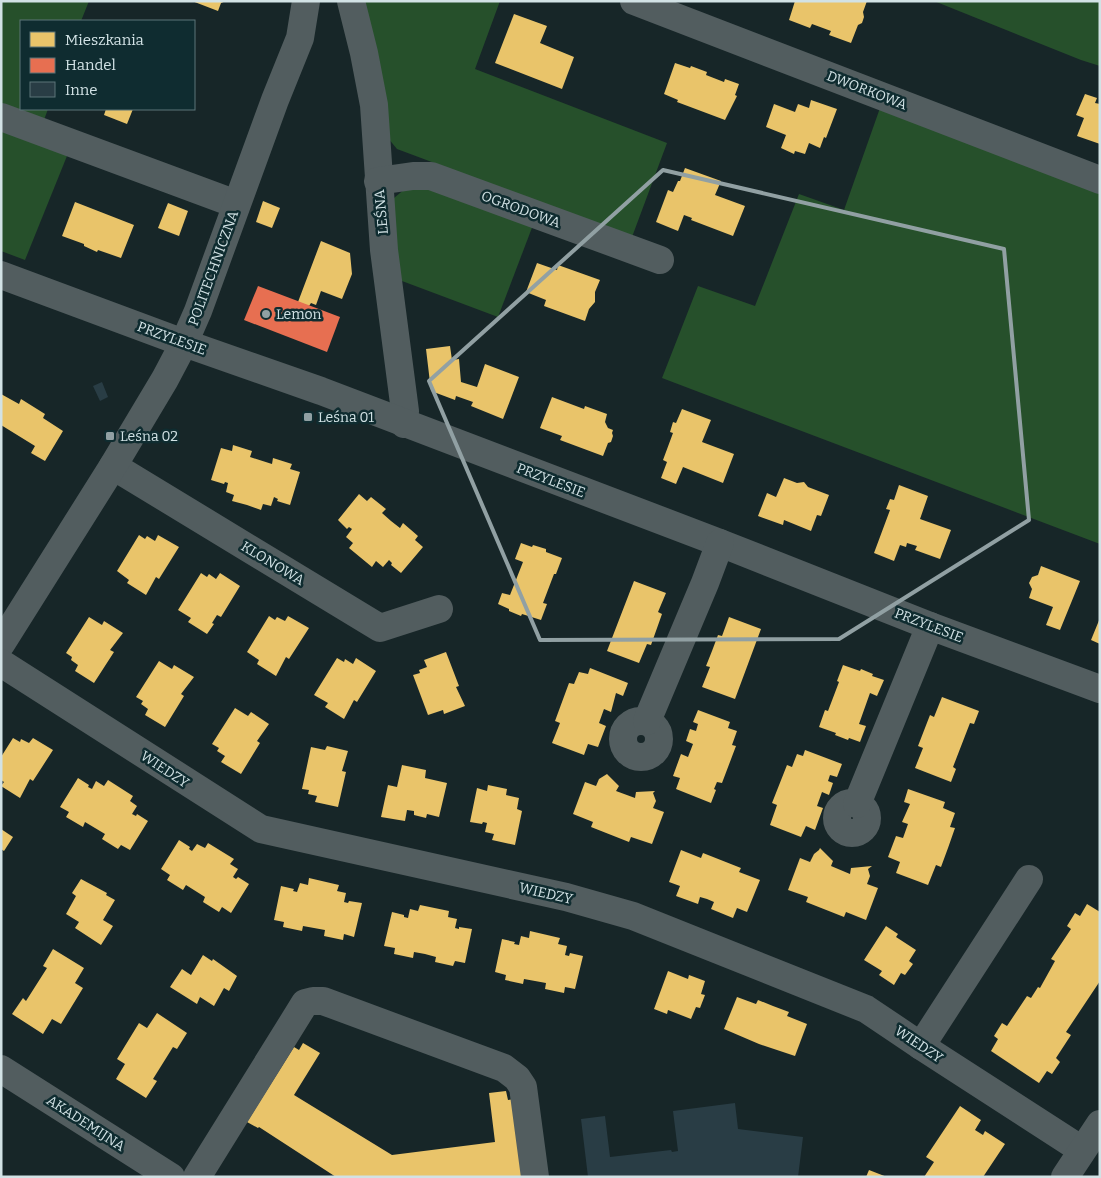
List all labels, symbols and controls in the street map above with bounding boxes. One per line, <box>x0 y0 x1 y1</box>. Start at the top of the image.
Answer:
legend <box>20 20 195 110</box>
text: Mieszkania <box>65 31 144 49</box>
text: Handel <box>65 56 116 74</box>
street label: DWORKOWA <box>824 67 909 114</box>
text: Inne <box>65 81 97 99</box>
street label: OGRODOWA <box>479 187 563 232</box>
street label: LEŚNA <box>370 189 392 235</box>
street label: POLITECHNICZNA <box>185 208 242 328</box>
place label: Lemon <box>276 306 322 323</box>
marker: Lemon <box>260 308 272 320</box>
street label: PRZYLESIE <box>135 318 209 359</box>
place label: Leśna 01 <box>318 409 374 426</box>
marker: Leśna 01 <box>302 411 314 423</box>
place label: Leśna 02 <box>120 428 178 445</box>
marker: Leśna 02 <box>104 430 116 442</box>
street label: PRZYLESIE <box>514 460 588 501</box>
street label: KLONOWA <box>238 538 308 589</box>
street label: PRZYLESIE <box>892 605 966 646</box>
street label: WIEDZY <box>137 747 192 791</box>
street label: WIEDZY <box>517 879 574 908</box>
street label: WIEDZY <box>891 1022 946 1067</box>
street label: AKADEMIJNA <box>43 1092 128 1155</box>

